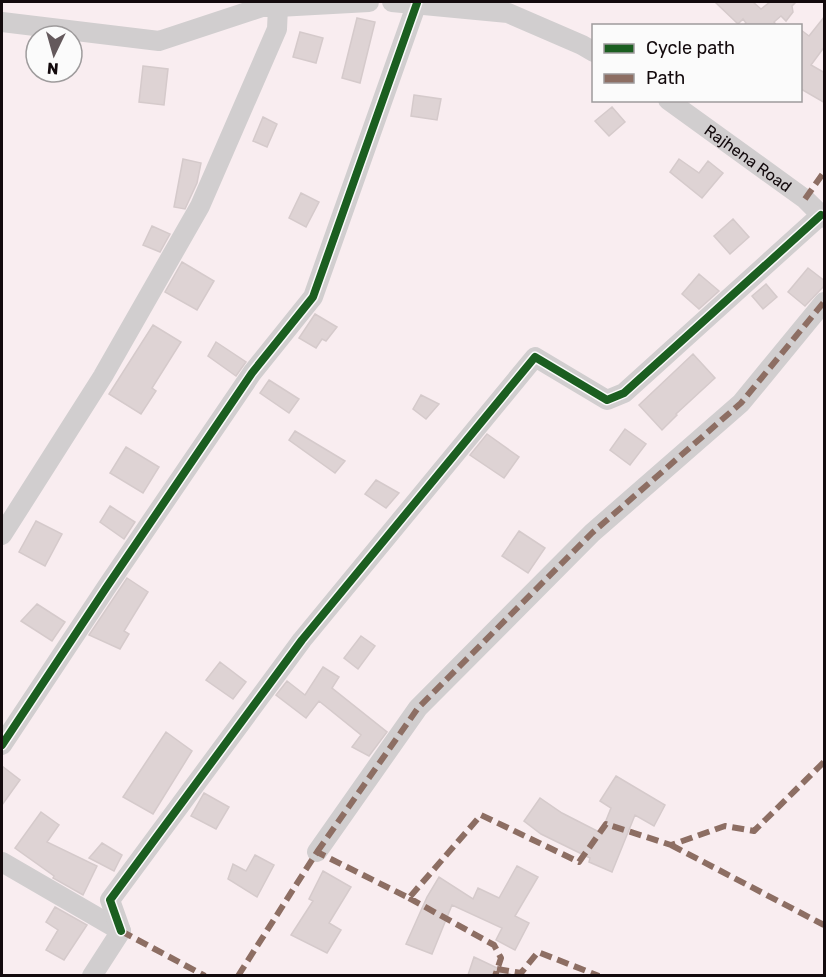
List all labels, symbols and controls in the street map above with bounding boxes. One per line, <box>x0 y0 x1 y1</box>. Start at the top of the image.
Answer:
north arrow <box>24 24 84 84</box>
legend <box>592 24 802 102</box>
text: Cycle path <box>646 37 735 59</box>
text: N <box>46 58 59 78</box>
text: Path <box>646 67 685 89</box>
street label: Rajhena Road <box>701 120 795 196</box>

